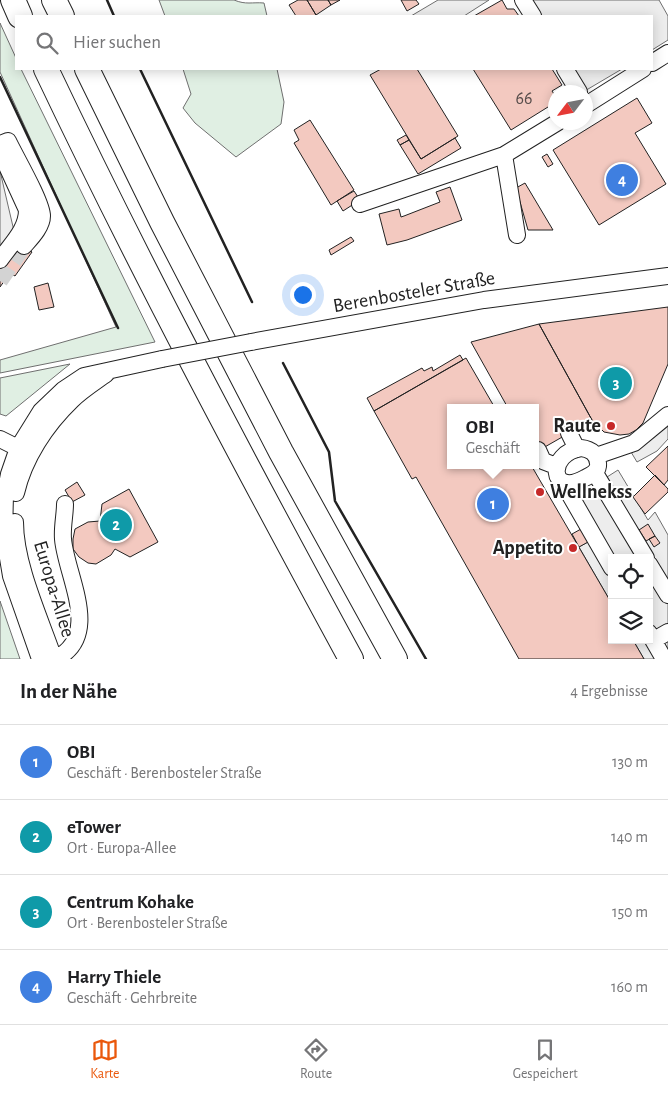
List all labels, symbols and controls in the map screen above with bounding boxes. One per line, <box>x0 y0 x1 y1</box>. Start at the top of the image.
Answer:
search box <box>15 15 653 70</box>
icon: search <box>33 29 61 57</box>
text: Hier suchen <box>73 33 161 52</box>
north arrow <box>548 85 593 130</box>
house number: 66 <box>516 90 532 108</box>
pin: 4 <box>606 161 638 199</box>
street label: Berenbosteler Straße <box>331 268 497 316</box>
your location <box>290 282 316 308</box>
pin: 3 <box>600 364 632 402</box>
popup <box>447 404 539 469</box>
place label: Raute <box>553 416 601 436</box>
text: OBI <box>466 418 495 437</box>
marker: Raute <box>605 420 617 432</box>
text: Geschäft <box>466 440 520 456</box>
place label: Wellnekss <box>550 482 633 502</box>
pin: 1 <box>477 485 509 523</box>
marker: Wellnekss <box>534 486 546 498</box>
pin: 2 <box>100 506 132 544</box>
street label: Europa-Allee <box>30 538 78 640</box>
place label: Appetito <box>493 538 563 558</box>
marker: Appetito <box>567 542 579 554</box>
map controls <box>608 554 653 644</box>
button: locate <box>608 554 653 599</box>
button: layers <box>608 599 653 644</box>
text: In der Nähe <box>20 681 117 702</box>
text: 4 Ergebnisse <box>570 683 648 699</box>
text: OBI <box>67 743 96 762</box>
text: 1 <box>33 754 39 770</box>
text: 130 m <box>612 754 648 770</box>
text: Geschäft · Berenbosteler Straße <box>67 765 262 781</box>
text: eTower <box>67 818 121 837</box>
text: 2 <box>32 829 40 845</box>
text: 140 m <box>611 829 648 845</box>
text: Ort · Europa-Allee <box>67 840 176 856</box>
text: Centrum Kohake <box>67 893 194 912</box>
text: 3 <box>33 904 39 920</box>
text: 150 m <box>612 904 648 920</box>
text: Ort · Berenbosteler Straße <box>67 915 228 931</box>
text: Harry Thiele <box>67 968 161 987</box>
text: 4 <box>32 979 40 995</box>
text: 160 m <box>611 979 648 995</box>
text: Geschäft · Gehrbreite <box>67 990 197 1006</box>
tab: Karte <box>90 1036 119 1083</box>
tab: Route <box>300 1036 332 1083</box>
tab: Gespeichert <box>513 1036 578 1083</box>

